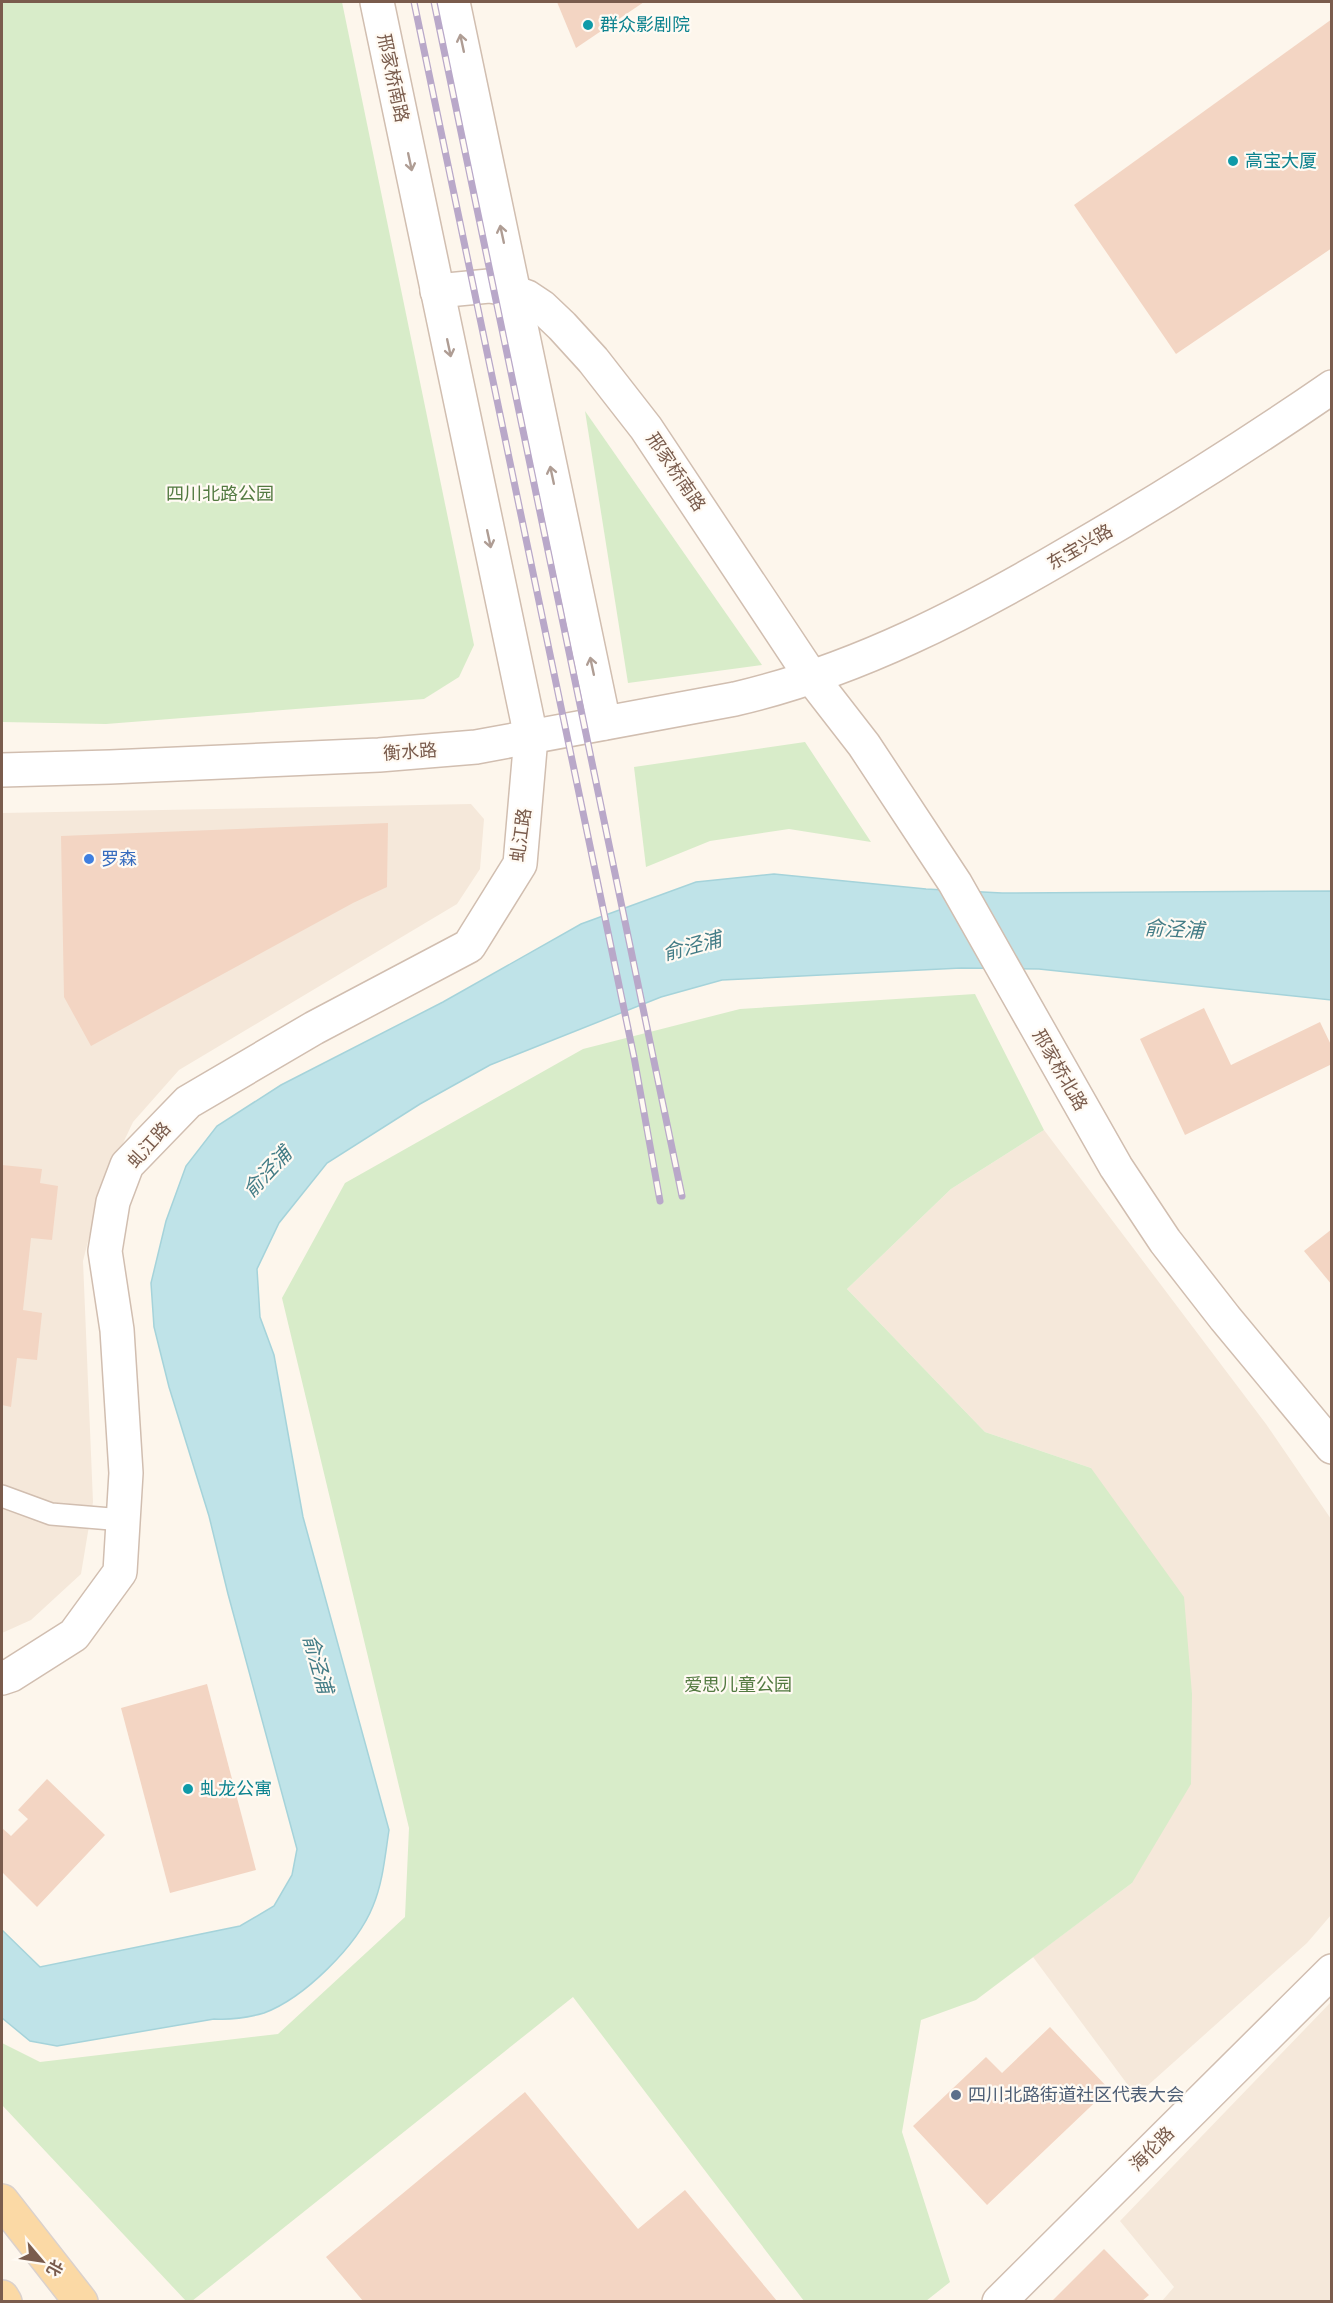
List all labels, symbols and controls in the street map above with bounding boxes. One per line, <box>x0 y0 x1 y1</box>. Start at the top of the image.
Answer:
place label: 群众影剧院 <box>600 13 690 36</box>
marker: 群众影剧院 <box>581 18 595 32</box>
street label: 邢家桥南路 <box>373 31 414 124</box>
one-way arrow <box>456 33 467 53</box>
place label: 高宝大厦 <box>1245 149 1317 172</box>
one-way arrow <box>405 151 416 171</box>
marker: 高宝大厦 <box>1226 154 1240 168</box>
one-way arrow <box>496 224 507 244</box>
one-way arrow <box>444 338 455 357</box>
street label: 邢家桥南路 <box>642 428 711 515</box>
one-way arrow <box>546 466 557 485</box>
park label: 四川北路公园 <box>166 482 274 505</box>
street label: 东宝兴路 <box>1043 519 1117 575</box>
one-way arrow <box>484 528 495 548</box>
one-way arrow <box>586 657 597 676</box>
street label: 衡水路 <box>382 738 438 765</box>
street label: 虬江路 <box>505 807 536 863</box>
place label: 罗森 <box>101 847 137 870</box>
marker: 罗森 <box>82 852 96 866</box>
water label: 俞泾浦 <box>1143 914 1208 944</box>
water label: 俞泾浦 <box>660 925 727 966</box>
street label: 邢家桥北路 <box>1028 1025 1093 1114</box>
street label: 虬江路 <box>122 1117 175 1172</box>
water label: 俞泾浦 <box>237 1139 299 1203</box>
water label: 俞泾浦 <box>297 1632 340 1699</box>
park label: 爱思儿童公园 <box>684 1673 792 1696</box>
place label: 虬龙公寓 <box>200 1777 272 1800</box>
marker: 虬龙公寓 <box>181 1782 195 1796</box>
place label: 四川北路街道社区代表大会 <box>968 2083 1184 2106</box>
marker: 四川北路街道社区代表大会 <box>949 2088 963 2102</box>
street label: 海伦路 <box>1124 2121 1179 2176</box>
north arrow <box>12 2231 72 2291</box>
text: 北 <box>42 2256 68 2280</box>

